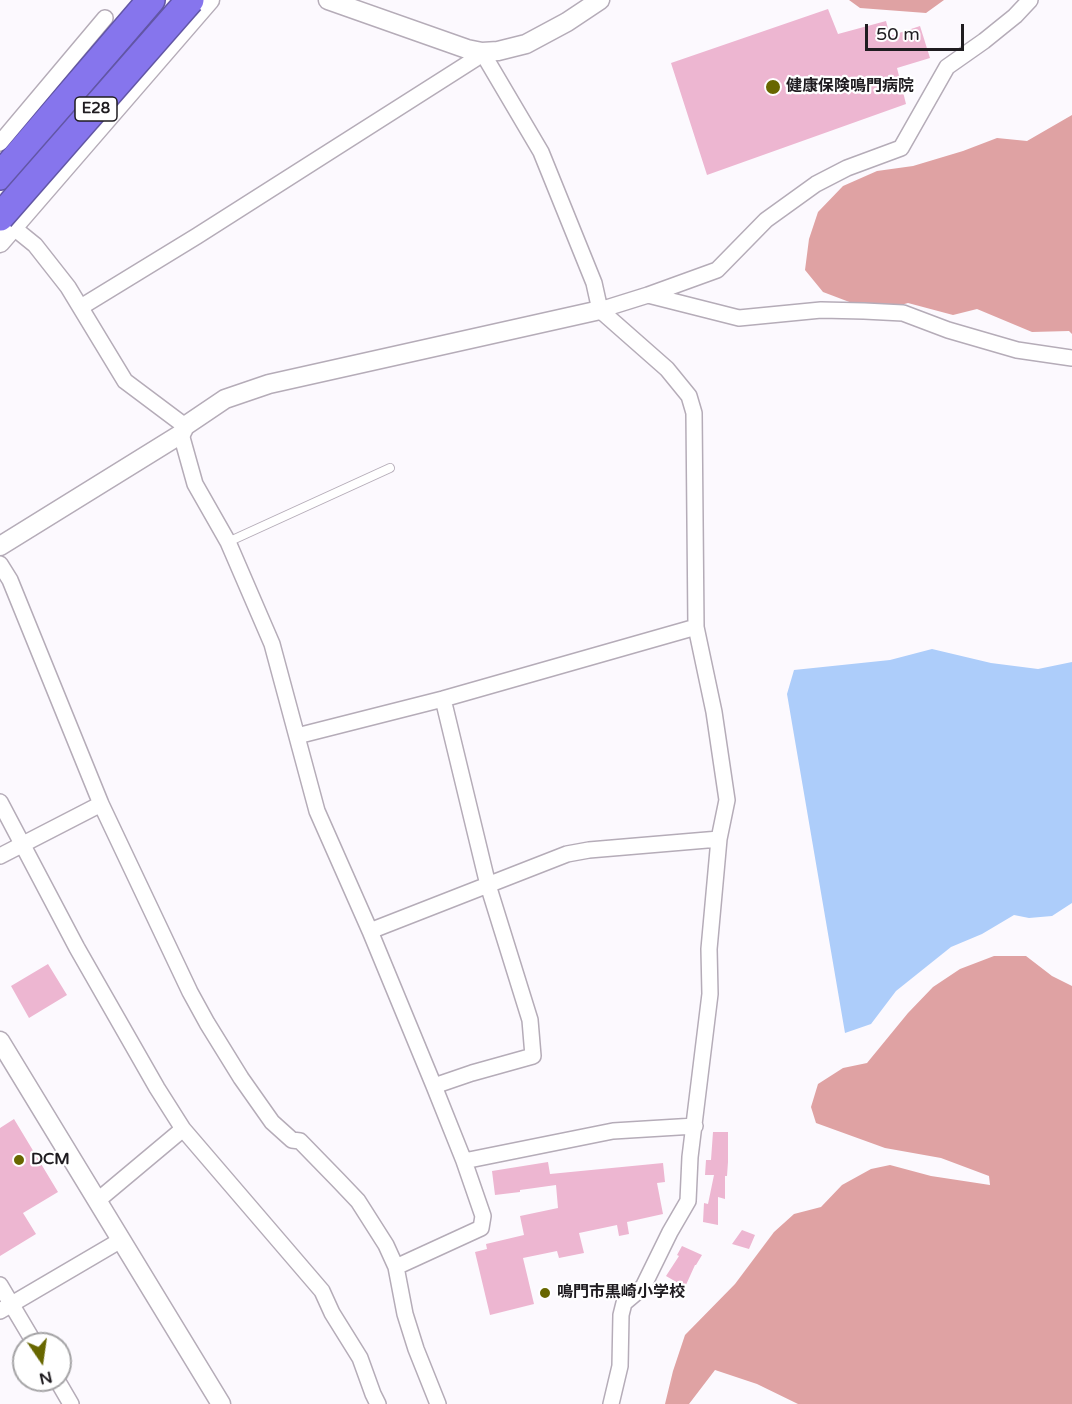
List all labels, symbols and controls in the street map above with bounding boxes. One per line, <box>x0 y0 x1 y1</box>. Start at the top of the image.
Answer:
scale bar <box>868 12 967 50</box>
text: 50 m <box>876 23 920 45</box>
place label: 健康保険鳴門病院 <box>786 77 914 97</box>
marker: 健康保険鳴門病院 <box>764 78 782 96</box>
road number: E28 <box>75 97 117 121</box>
place label: DCM <box>31 1150 70 1170</box>
marker: DCM <box>12 1153 26 1167</box>
place label: 鳴門市黒崎小学校 <box>557 1283 685 1303</box>
marker: 鳴門市黒崎小学校 <box>538 1286 552 1300</box>
north arrow <box>12 1332 72 1392</box>
text: N <box>37 1366 54 1389</box>

